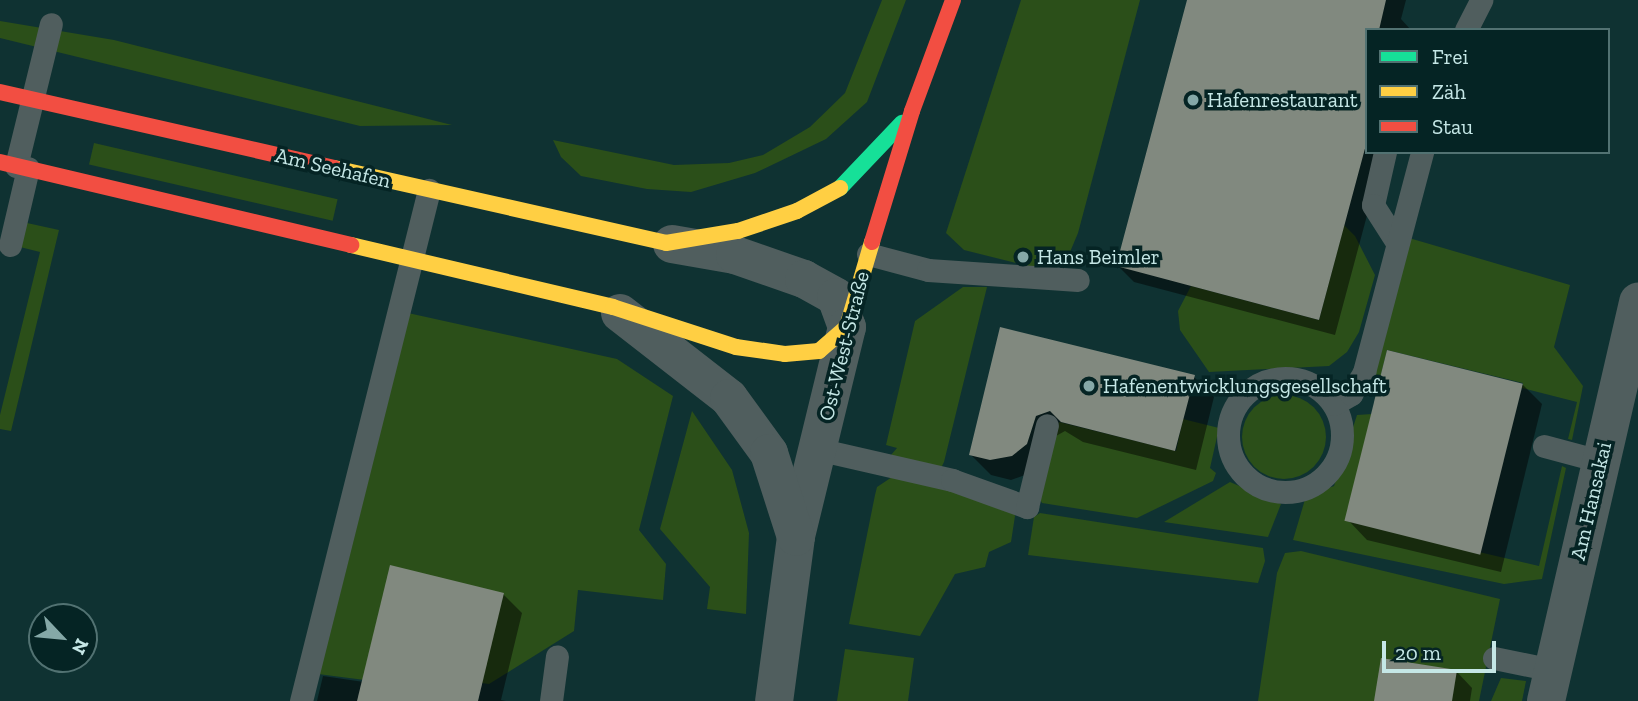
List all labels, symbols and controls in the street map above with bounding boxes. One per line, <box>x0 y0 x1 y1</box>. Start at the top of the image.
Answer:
legend <box>1365 28 1610 154</box>
text: Frei <box>1432 44 1468 69</box>
text: Zäh <box>1432 79 1466 104</box>
place label: Hafenrestaurant <box>1207 87 1358 113</box>
marker: Hafenrestaurant <box>1185 92 1201 108</box>
text: Stau <box>1432 114 1473 139</box>
street label: Am Seehafen <box>273 142 393 194</box>
place label: Hans Beimler <box>1037 244 1160 270</box>
marker: Hans Beimler <box>1015 249 1031 265</box>
street label: Ost-West-Straße <box>813 269 875 423</box>
place label: Hafenentwicklungsgesellschaft <box>1103 373 1387 399</box>
marker: Hafenentwicklungsgesellschaft <box>1081 378 1097 394</box>
street label: Am Hansakai <box>1565 439 1617 563</box>
north arrow <box>28 603 98 673</box>
scale bar <box>1386 628 1500 672</box>
text: N <box>67 635 94 658</box>
text: 20 m <box>1395 640 1441 665</box>

